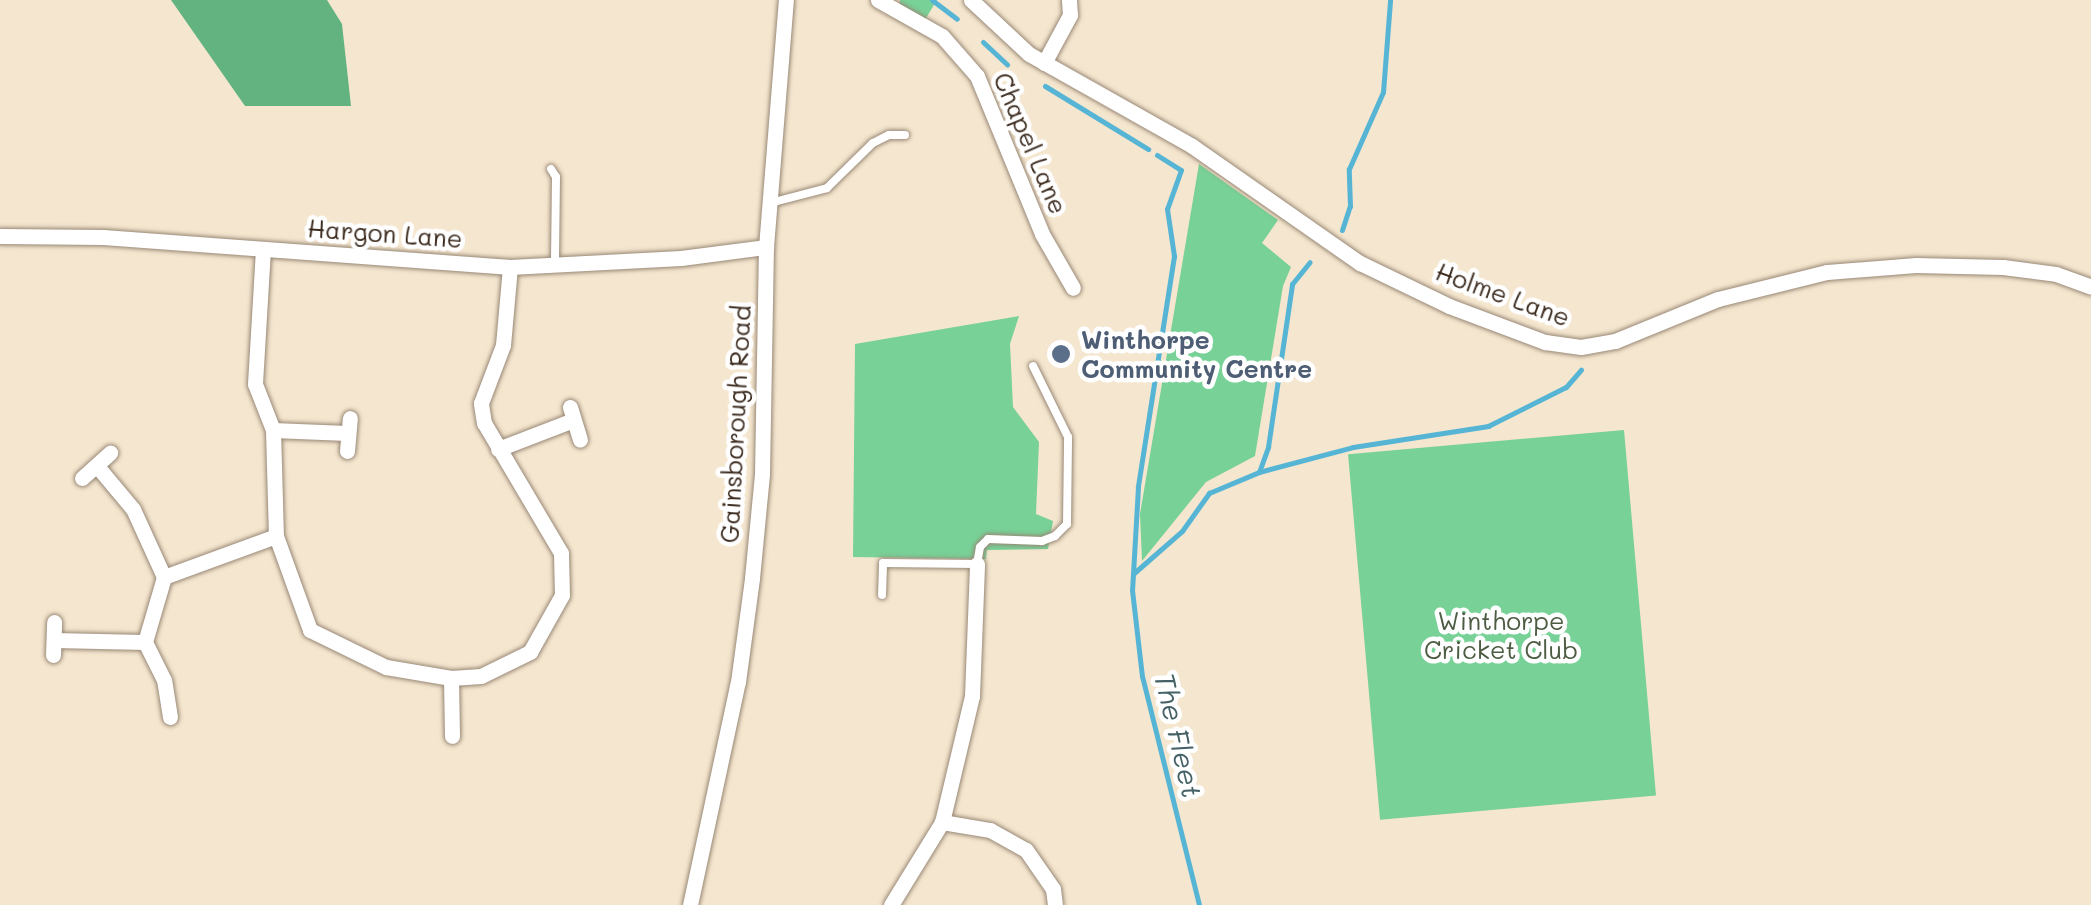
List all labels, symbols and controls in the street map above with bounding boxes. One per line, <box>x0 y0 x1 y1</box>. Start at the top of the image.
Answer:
street label: Chapel Lane <box>988 68 1074 218</box>
street label: Hargon Lane <box>307 213 463 253</box>
street label: Holme Lane <box>1432 256 1574 332</box>
street label: Gainsborough Road <box>714 304 756 544</box>
place label: Winthorpe Community Centre <box>1081 325 1312 384</box>
marker: Winthorpe Community Centre <box>1050 343 1072 365</box>
park label: Winthorpe Cricket Club <box>1424 606 1578 665</box>
water label: The Fleet <box>1148 669 1210 801</box>

